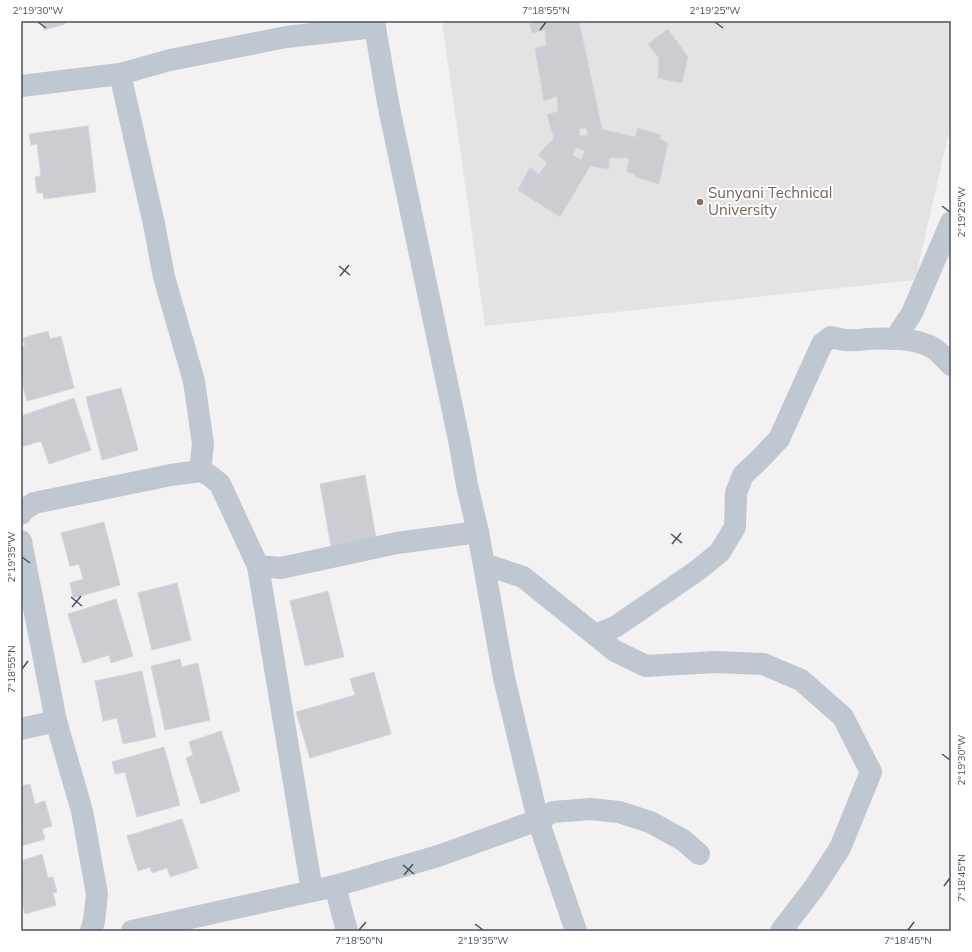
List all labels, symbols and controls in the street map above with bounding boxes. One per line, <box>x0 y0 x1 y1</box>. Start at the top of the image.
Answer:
text: 2°19'30"W <box>13 4 63 17</box>
text: 7°18'55"N <box>522 4 570 17</box>
text: 2°19'25"W <box>690 4 740 17</box>
place label: Sunyani Technical University <box>708 183 832 219</box>
text: 2°19'25"W <box>955 187 968 237</box>
marker: Sunyani Technical University <box>695 197 705 207</box>
text: 2°19'35"W <box>5 532 18 582</box>
text: 7°18'55"N <box>5 645 18 693</box>
text: 2°19'30"W <box>955 735 968 785</box>
text: 7°18'45"N <box>955 854 968 902</box>
text: 7°18'50"N <box>335 934 383 947</box>
text: 2°19'35"W <box>458 934 508 947</box>
text: 7°18'45"N <box>884 934 932 947</box>

